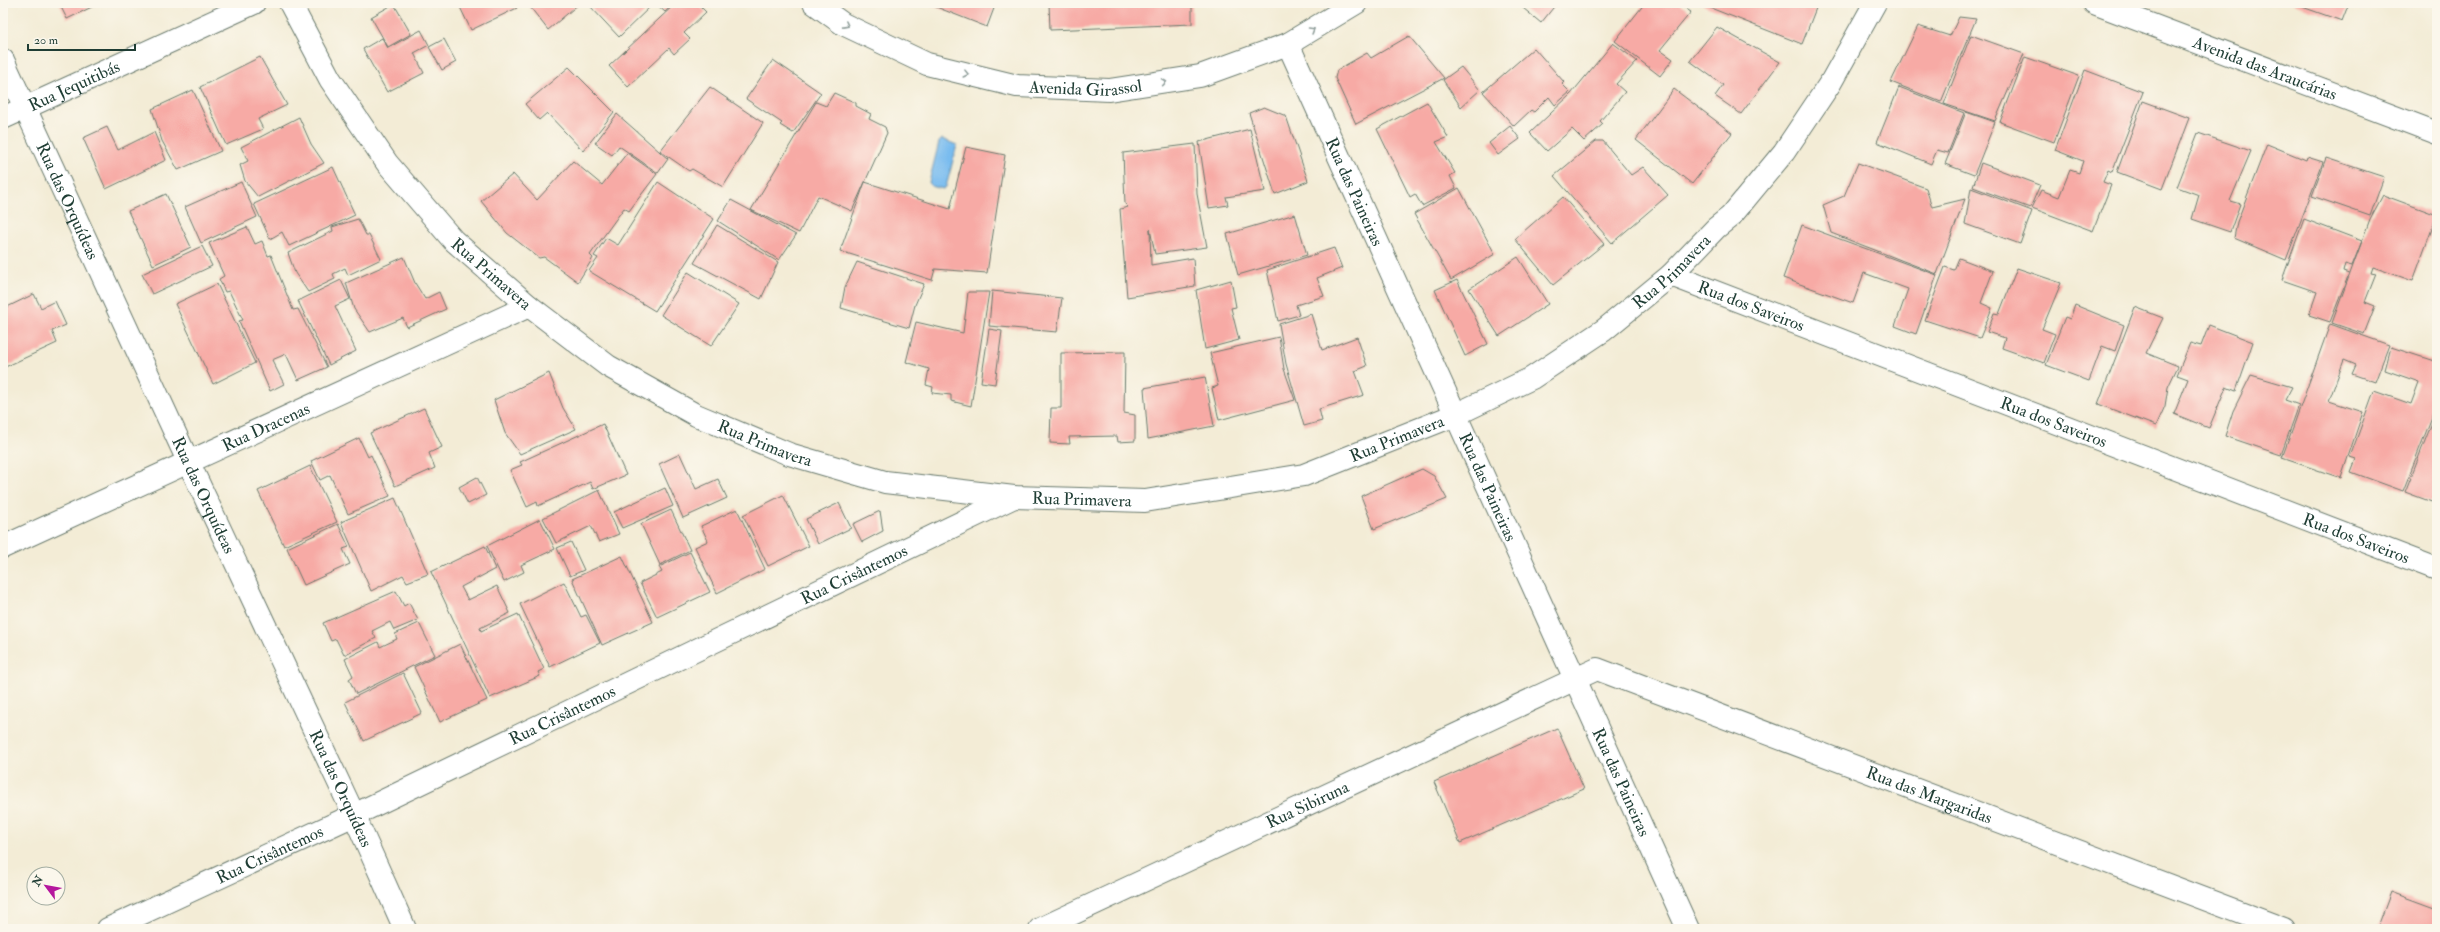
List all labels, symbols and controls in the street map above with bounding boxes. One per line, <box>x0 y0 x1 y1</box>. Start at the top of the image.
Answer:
one-way arrow <box>842 21 849 28</box>
scale bar <box>28 26 135 52</box>
one-way arrow <box>1308 27 1315 34</box>
street label: Avenida das Araucárias <box>2189 31 2340 105</box>
text: 20 m <box>34 33 59 48</box>
street label: Rua Jequitibás <box>25 56 123 116</box>
one-way arrow <box>963 69 970 77</box>
street label: Avenida Girassol <box>1027 75 1144 101</box>
one-way arrow <box>1161 78 1167 87</box>
street label: Rua das Paineiras <box>1321 134 1388 250</box>
street label: Rua das Orquídeas <box>31 139 104 263</box>
street label: Rua Primavera <box>1628 230 1716 313</box>
street label: Rua Primavera <box>447 233 537 315</box>
street label: Rua dos Saveiros <box>1695 276 1808 336</box>
street label: Rua dos Saveiros <box>1997 392 2110 452</box>
street label: Rua Dracenas <box>219 398 313 456</box>
street label: Rua Primavera <box>1347 410 1448 467</box>
street label: Rua Primavera <box>715 415 815 471</box>
street label: Rua das Paineiras <box>1454 430 1521 545</box>
street label: Rua das Orquídeas <box>167 433 240 557</box>
street label: Rua Primavera <box>1032 488 1133 512</box>
street label: Rua dos Saveiros <box>2300 508 2413 569</box>
street label: Rua Crisântemos <box>797 540 911 609</box>
street label: Rua Crisântemos <box>505 681 619 750</box>
street label: Rua das Paineiras <box>1588 725 1655 840</box>
street label: Rua das Orquídeas <box>305 727 377 850</box>
street label: Rua das Margaridas <box>1863 762 1995 829</box>
street label: Rua Sibiruna <box>1263 776 1353 833</box>
street label: Rua Crisântemos <box>213 821 327 888</box>
north arrow <box>26 866 66 906</box>
text: N <box>29 872 47 889</box>

